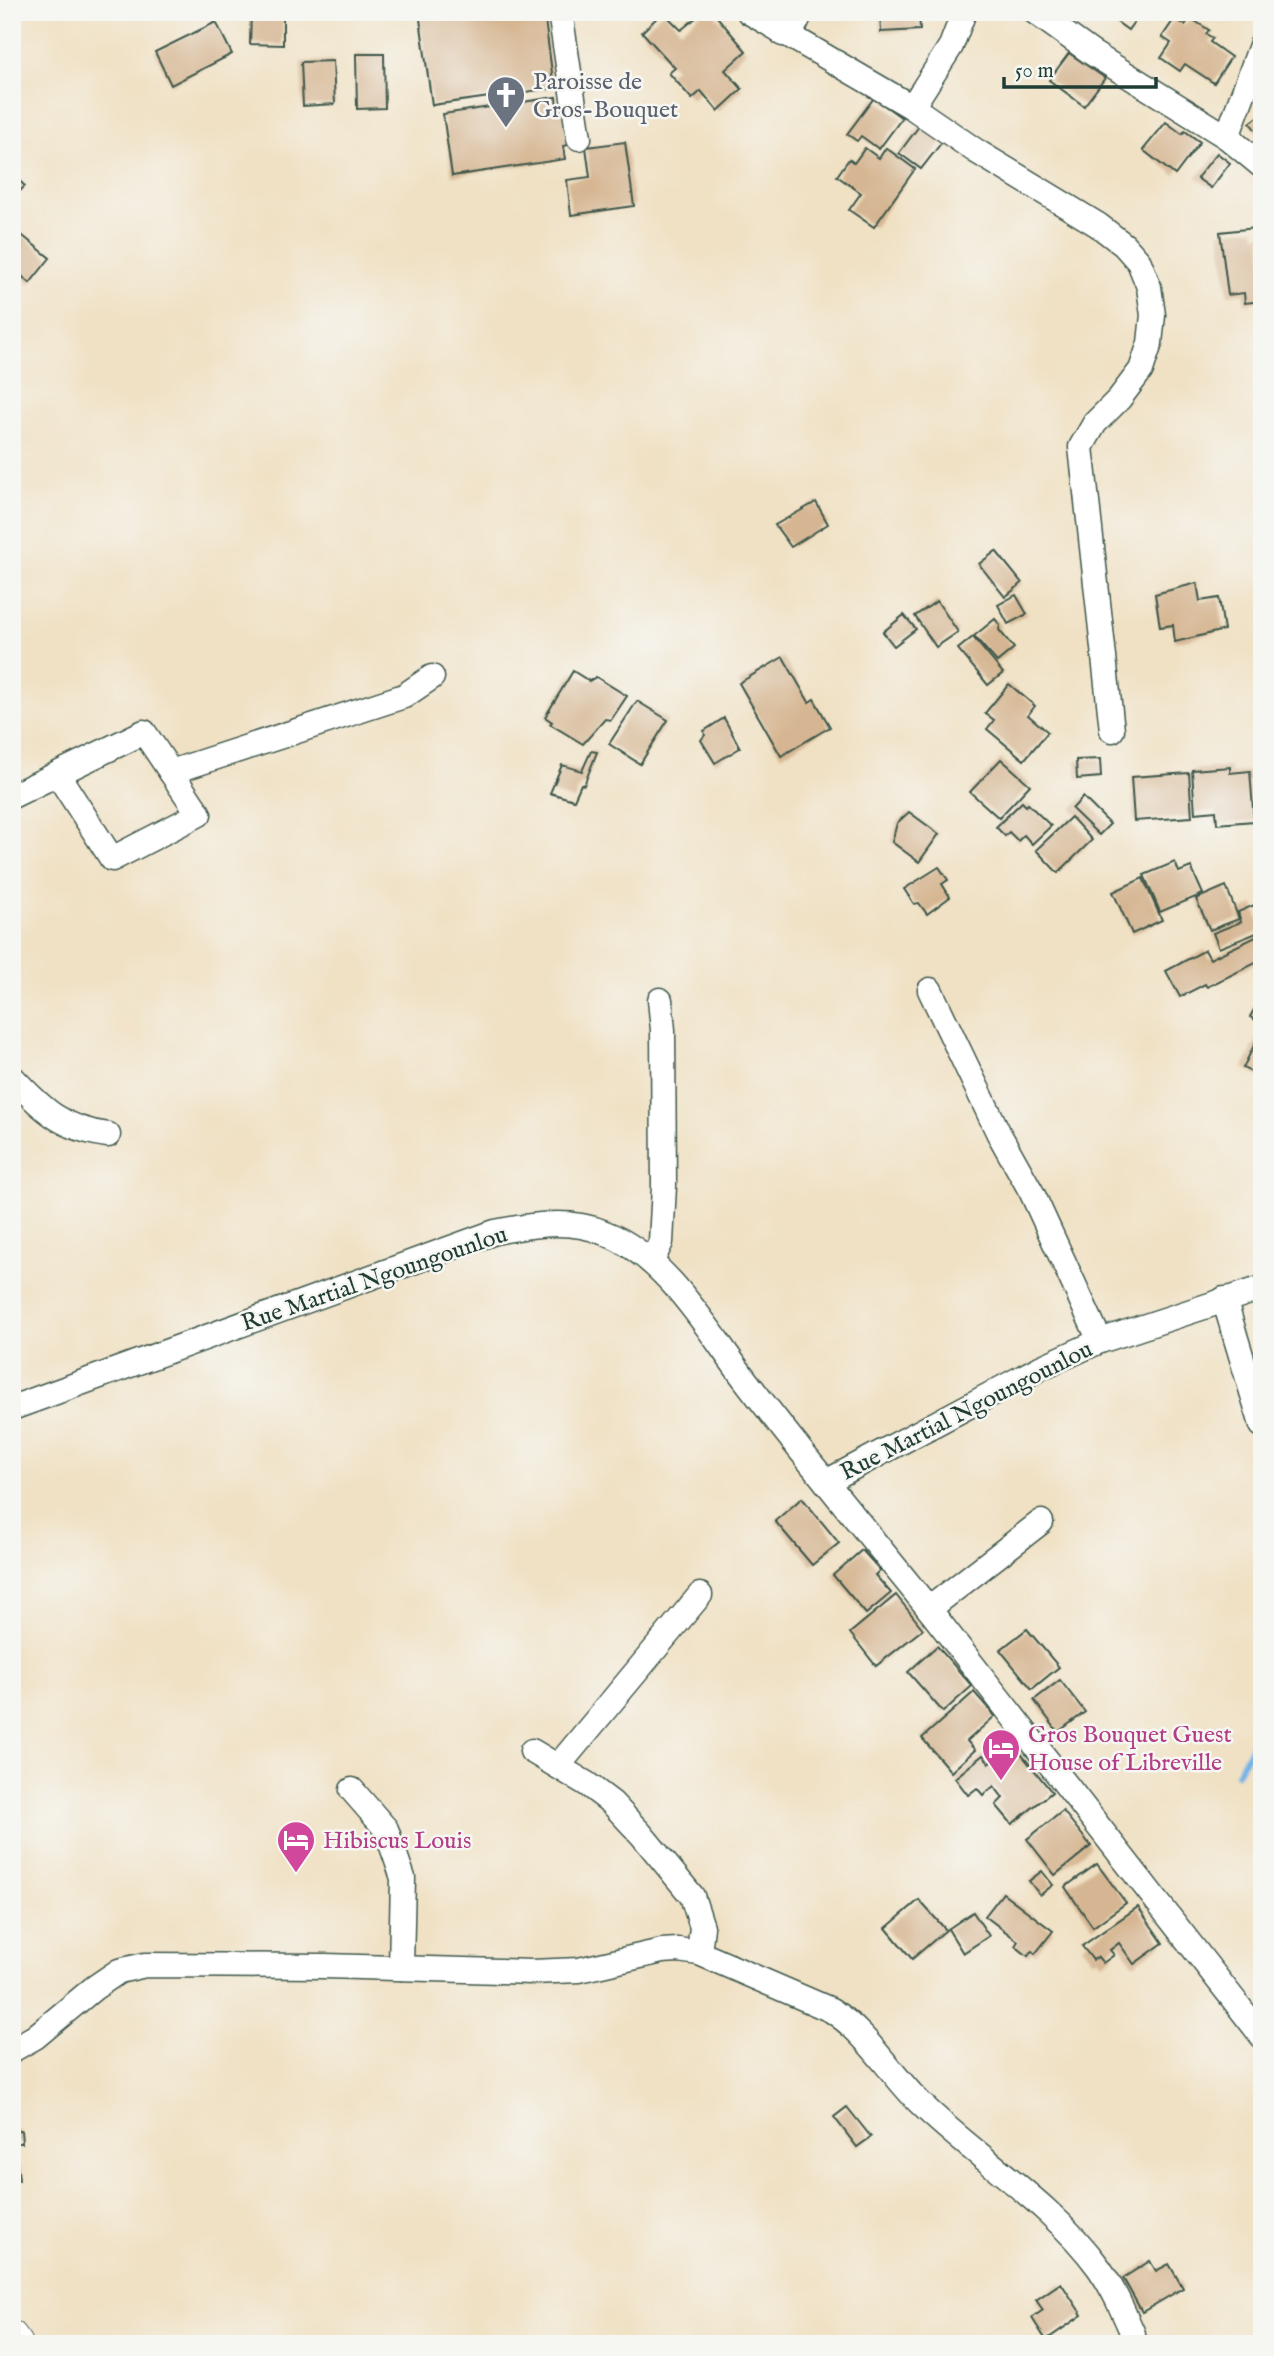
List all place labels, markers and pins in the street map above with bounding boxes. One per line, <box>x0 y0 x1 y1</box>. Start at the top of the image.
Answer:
place label: Paroisse de Gros-Bouquet <box>533 67 678 126</box>
church icon: Paroisse de Gros-Bouquet <box>485 74 527 129</box>
place label: Gros Bouquet Guest House of Libreville <box>1028 1720 1232 1779</box>
hotel icon: Gros Bouquet Guest House of Libreville <box>980 1727 1022 1782</box>
hotel icon: Hibiscus Louis <box>275 1819 317 1874</box>
place label: Hibiscus Louis <box>323 1826 471 1857</box>

